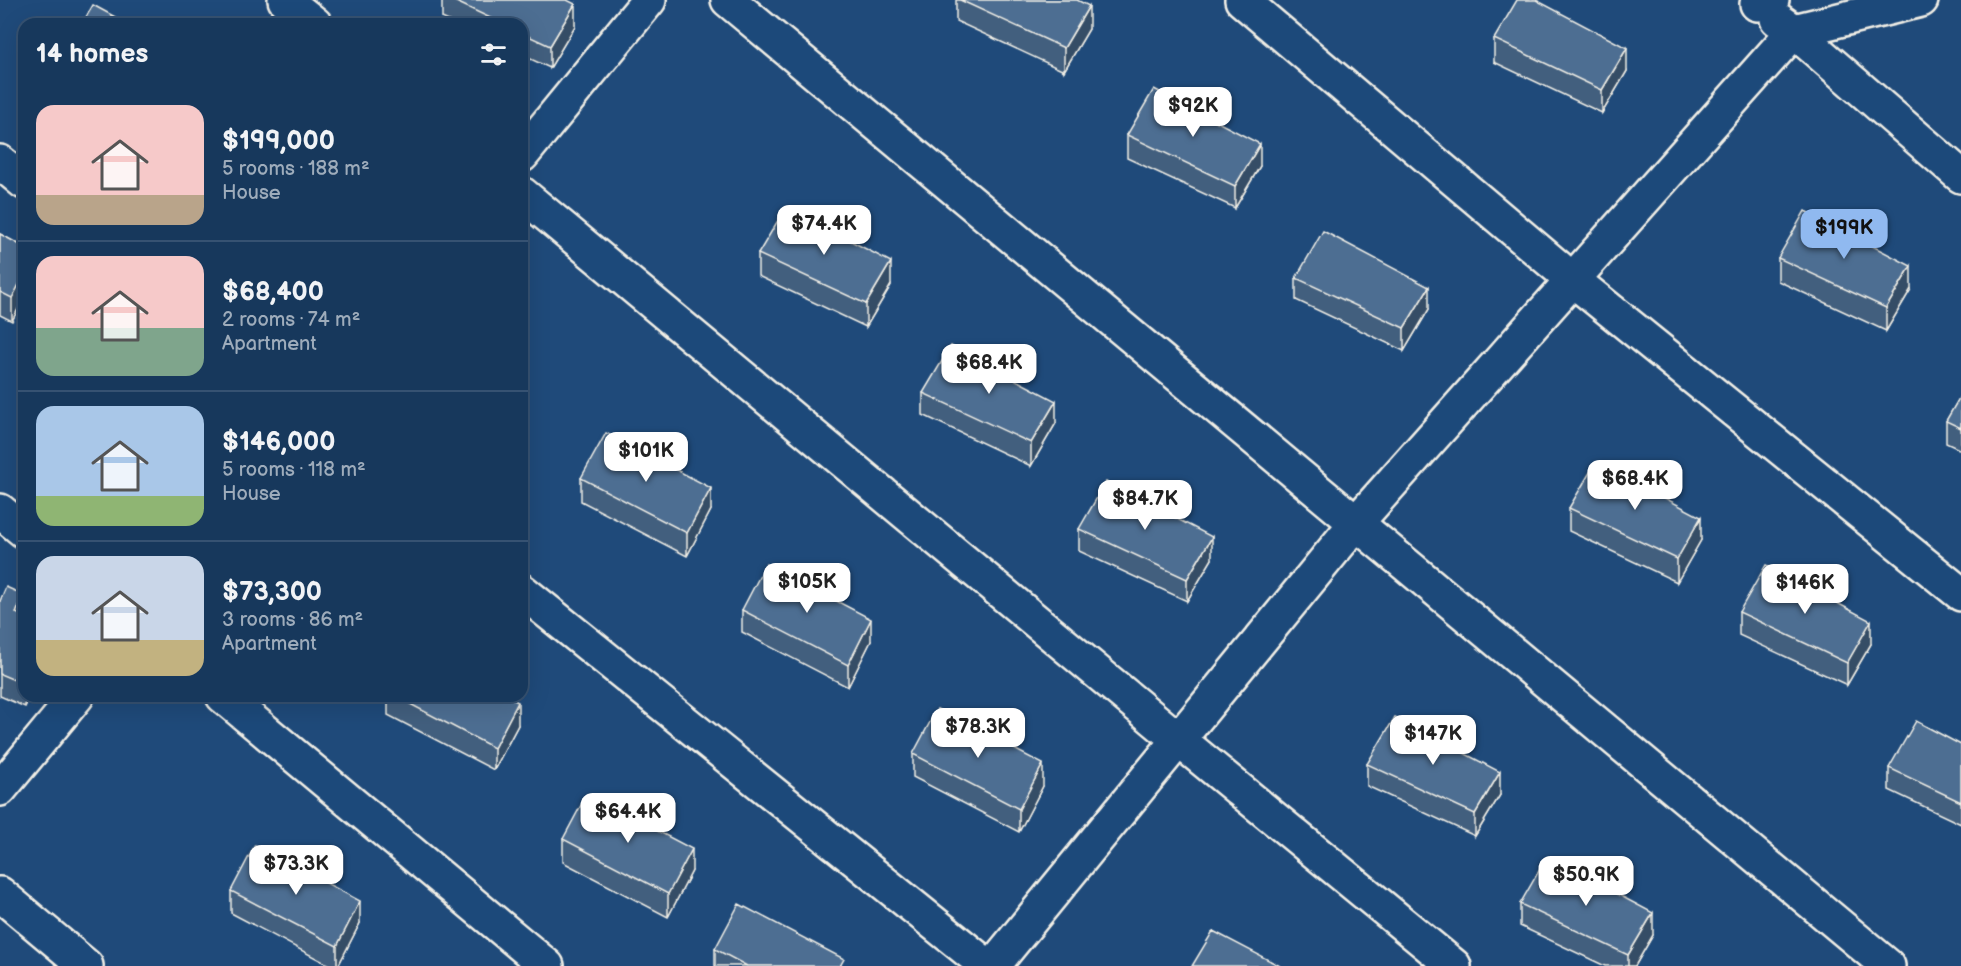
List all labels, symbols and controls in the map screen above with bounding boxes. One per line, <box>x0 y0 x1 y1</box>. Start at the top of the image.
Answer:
icon: filters <box>477 38 510 71</box>
text: 14 homes <box>36 39 148 70</box>
pin: $92K <box>1157 87 1229 138</box>
text: $92K <box>1168 94 1218 118</box>
text: $199,000 <box>222 126 335 157</box>
icon: home <box>84 129 156 201</box>
text: 5 rooms · 188 m² <box>222 157 370 181</box>
text: House <box>222 181 281 205</box>
pin: $74.4K <box>775 205 873 256</box>
pin: $199K <box>1802 209 1886 260</box>
text: $74.4K <box>791 212 857 236</box>
text: $199K <box>1815 216 1873 240</box>
text: $68,400 <box>222 277 324 308</box>
icon: home <box>84 280 156 352</box>
text: 2 rooms · 74 m² <box>222 308 360 332</box>
text: Apartment <box>222 332 317 356</box>
pin: $68.4K <box>940 344 1038 395</box>
text: $68.4K <box>955 351 1023 375</box>
text: $146,000 <box>222 427 336 458</box>
icon: home <box>84 430 156 502</box>
pin: $101K <box>604 432 688 483</box>
text: $101K <box>618 439 674 463</box>
text: 5 rooms · 118 m² <box>222 458 366 482</box>
pin: $68.4K <box>1586 460 1684 511</box>
text: $68.4K <box>1601 467 1669 491</box>
pin: $84.7K <box>1096 480 1194 531</box>
text: House <box>222 482 281 506</box>
text: $84.7K <box>1112 487 1178 511</box>
pin: $105K <box>765 563 849 614</box>
pin: $146K <box>1763 564 1847 615</box>
text: $105K <box>777 570 837 594</box>
text: $146K <box>1775 571 1835 595</box>
text: $73,300 <box>222 577 322 608</box>
icon: home <box>84 580 156 652</box>
text: 3 rooms · 86 m² <box>222 608 363 632</box>
text: Apartment <box>222 632 317 656</box>
pin: $78.3K <box>929 708 1027 759</box>
text: $78.3K <box>945 715 1011 739</box>
pin: $147K <box>1391 715 1475 766</box>
text: $147K <box>1404 722 1462 746</box>
pin: $64.4K <box>579 793 677 844</box>
text: $64.4K <box>595 800 661 824</box>
pin: $73.3K <box>247 845 345 896</box>
text: $73.3K <box>263 852 329 876</box>
pin: $50.9K <box>1537 856 1635 907</box>
text: $50.9K <box>1553 863 1619 887</box>

